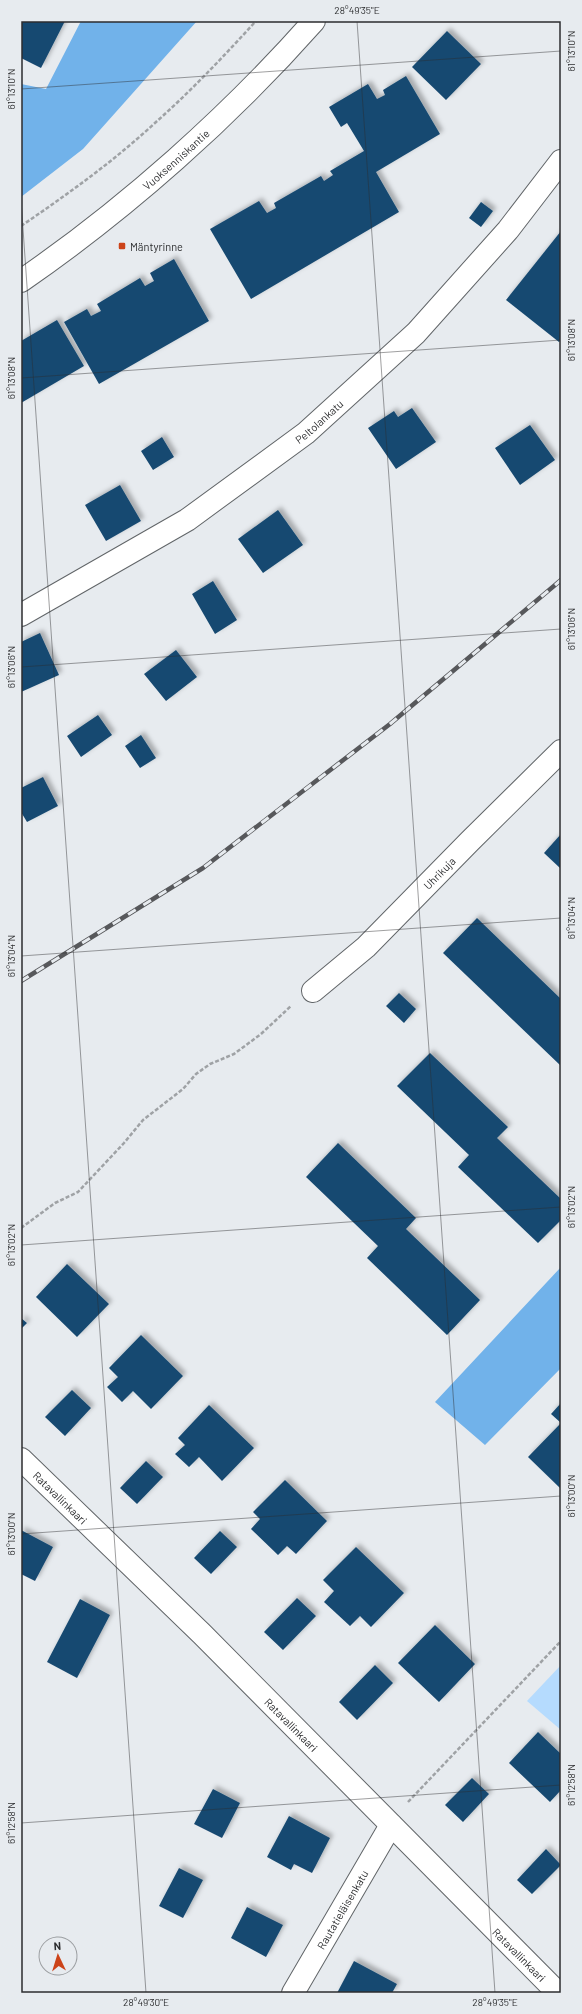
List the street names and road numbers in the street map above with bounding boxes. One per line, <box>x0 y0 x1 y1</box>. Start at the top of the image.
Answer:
street label: Vuoksenniskantie <box>140 126 212 192</box>
street label: Peltolankatu <box>292 396 345 446</box>
street label: Uhrikuja <box>420 854 457 891</box>
street label: Ratavallinkaari <box>31 1468 90 1526</box>
street label: Ratavallinkaari <box>262 1695 321 1754</box>
street label: Rautatieläisenkatu <box>314 1867 370 1951</box>
street label: Ratavallinkaari <box>490 1925 549 1984</box>

